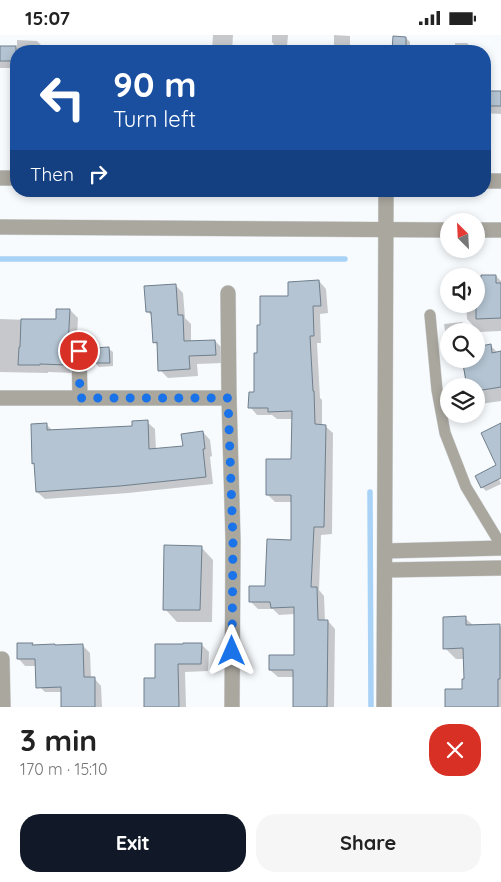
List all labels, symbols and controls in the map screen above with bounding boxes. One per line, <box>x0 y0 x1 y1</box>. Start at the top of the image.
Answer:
text: 15:07 <box>25 6 70 30</box>
text: 90 m <box>113 62 196 106</box>
icon: left <box>30 65 95 130</box>
text: Turn left <box>113 105 196 133</box>
icon: right <box>84 160 112 188</box>
text: Then <box>30 162 74 186</box>
north arrow <box>440 213 485 257</box>
map controls <box>440 213 485 423</box>
button: sound <box>440 268 485 313</box>
button: search <box>440 323 485 368</box>
pin <box>58 330 100 372</box>
icon: arrive <box>65 337 93 365</box>
button: layers <box>440 378 485 423</box>
position arrow <box>205 624 257 676</box>
text: 3 min <box>20 721 97 759</box>
button: close <box>429 724 481 776</box>
text: 170 m · 15:10 <box>20 759 108 779</box>
button: Exit <box>20 814 246 872</box>
button: Share <box>256 814 481 872</box>

